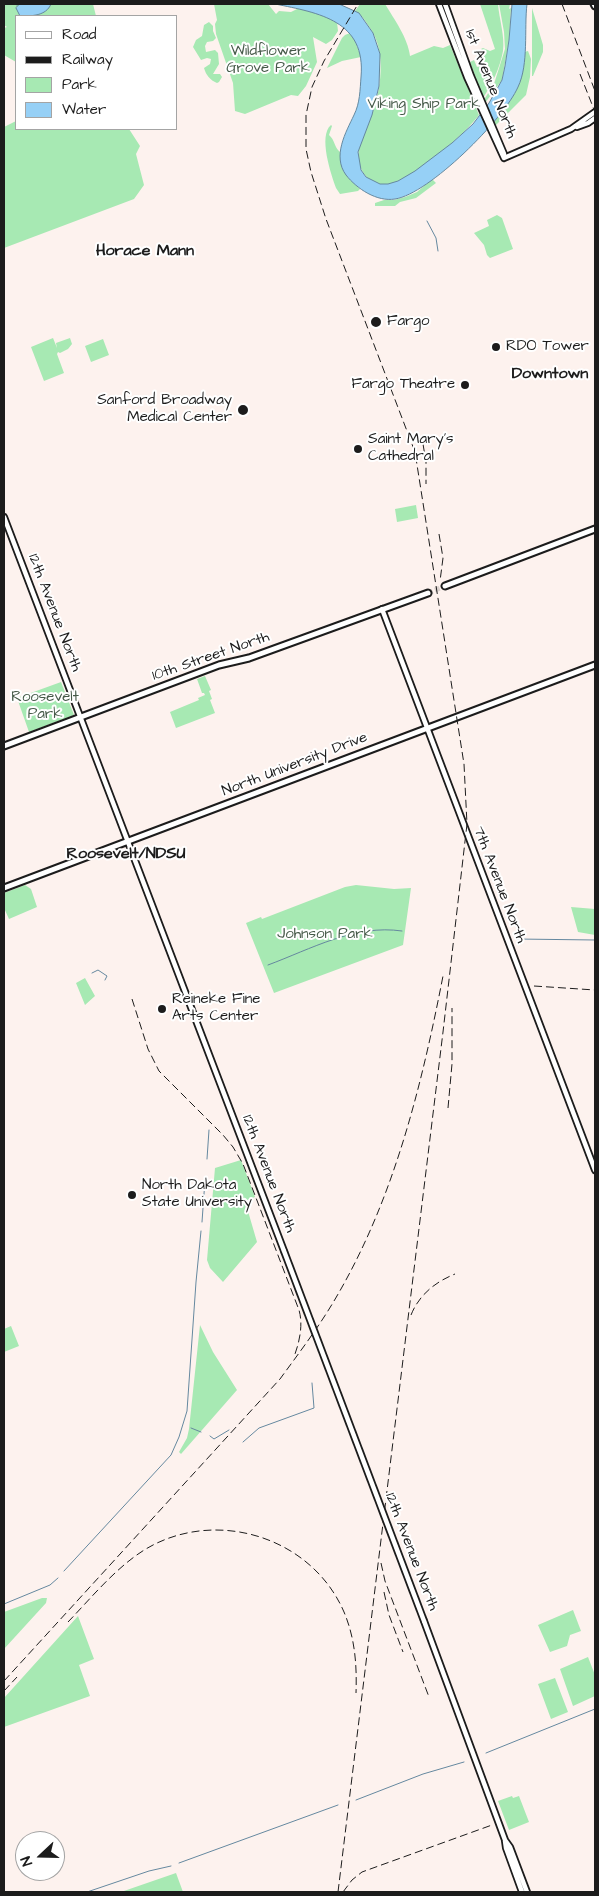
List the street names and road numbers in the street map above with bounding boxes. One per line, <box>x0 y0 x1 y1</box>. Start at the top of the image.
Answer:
street label: 1st Avenue North <box>460 27 520 141</box>
street label: 12th Avenue North <box>23 552 85 674</box>
street label: 10th Street North <box>150 629 272 685</box>
street label: North University Drive <box>220 729 370 801</box>
street label: 7th Avenue North <box>469 824 529 946</box>
street label: 12th Avenue North <box>237 1113 299 1235</box>
street label: 12th Avenue North <box>380 1491 442 1613</box>

